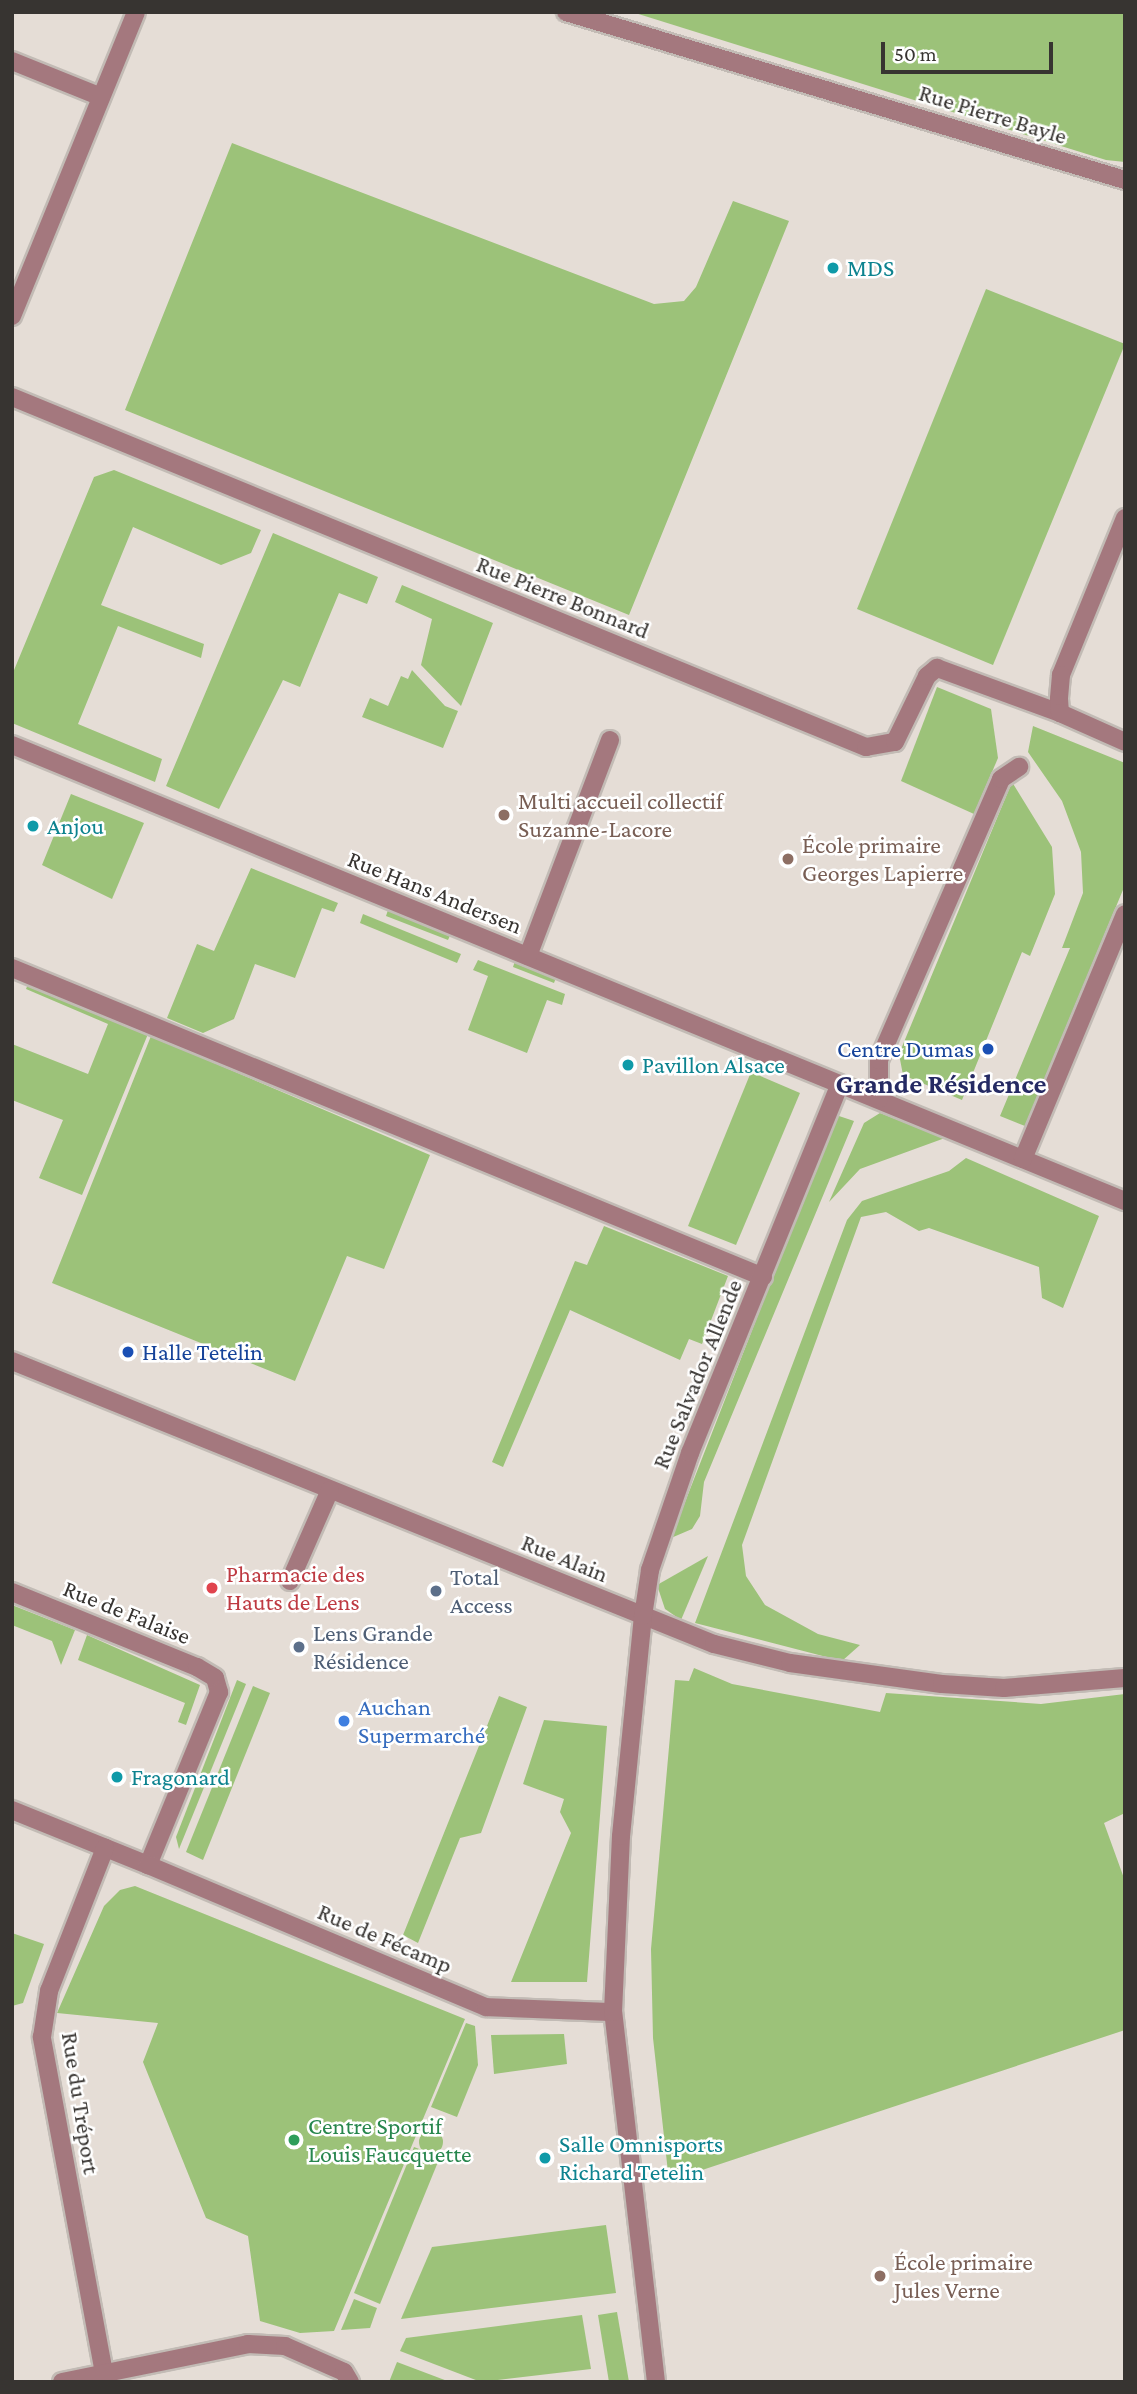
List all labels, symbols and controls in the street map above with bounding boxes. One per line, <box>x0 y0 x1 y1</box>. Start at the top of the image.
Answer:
scale bar <box>885 28 1056 72</box>
text: 50 m <box>894 42 937 66</box>
street label: Rue Pierre Bayle <box>915 78 1071 150</box>
place label: MDS <box>847 254 894 282</box>
marker: MDS <box>825 260 841 276</box>
street label: Rue Pierre Bonnard <box>472 549 654 645</box>
place label: Multi accueil collectif Suzanne-Lacore <box>518 787 723 843</box>
marker: Multi accueil collectif Suzanne-Lacore <box>496 807 512 823</box>
place label: Anjou <box>47 812 104 840</box>
marker: Anjou <box>25 818 41 834</box>
place label: École primaire Georges Lapierre <box>802 831 963 887</box>
street label: Rue Hans Andersen <box>344 844 526 940</box>
marker: École primaire Georges Lapierre <box>780 851 796 867</box>
place label: Centre Dumas <box>837 1035 974 1063</box>
marker: Centre Dumas <box>980 1041 996 1057</box>
place label: Pavillon Alsace <box>642 1051 785 1079</box>
marker: Pavillon Alsace <box>620 1057 636 1073</box>
district label: Grande Résidence <box>835 1067 1047 1101</box>
street label: Rue Salvador Allende <box>646 1275 748 1473</box>
place label: Halle Tetelin <box>142 1338 263 1366</box>
marker: Halle Tetelin <box>120 1344 136 1360</box>
street label: Rue Alain <box>517 1528 613 1588</box>
place label: Pharmacie des Hauts de Lens <box>226 1560 365 1616</box>
place label: Total Access <box>450 1563 513 1619</box>
street label: Rue de Falaise <box>59 1573 195 1651</box>
marker: Pharmacie des Hauts de Lens <box>204 1580 220 1596</box>
marker: Total Access <box>428 1583 444 1599</box>
place label: Lens Grande Résidence <box>313 1619 433 1675</box>
marker: Lens Grande Résidence <box>291 1639 307 1655</box>
place label: Auchan Supermarché <box>358 1693 485 1749</box>
marker: Auchan Supermarché <box>336 1713 352 1729</box>
place label: Fragonard <box>131 1763 230 1791</box>
marker: Fragonard <box>109 1769 125 1785</box>
street label: Rue de Fécamp <box>313 1897 457 1979</box>
street label: Rue du Tréport <box>56 2030 106 2176</box>
place label: Centre Sportif Louis Faucquette <box>308 2112 472 2168</box>
place label: Salle Omnisports Richard Tetelin <box>559 2130 723 2186</box>
marker: Centre Sportif Louis Faucquette <box>286 2132 302 2148</box>
marker: Salle Omnisports Richard Tetelin <box>537 2150 553 2166</box>
place label: École primaire Jules Verne <box>894 2248 1033 2304</box>
marker: École primaire Jules Verne <box>872 2268 888 2284</box>

